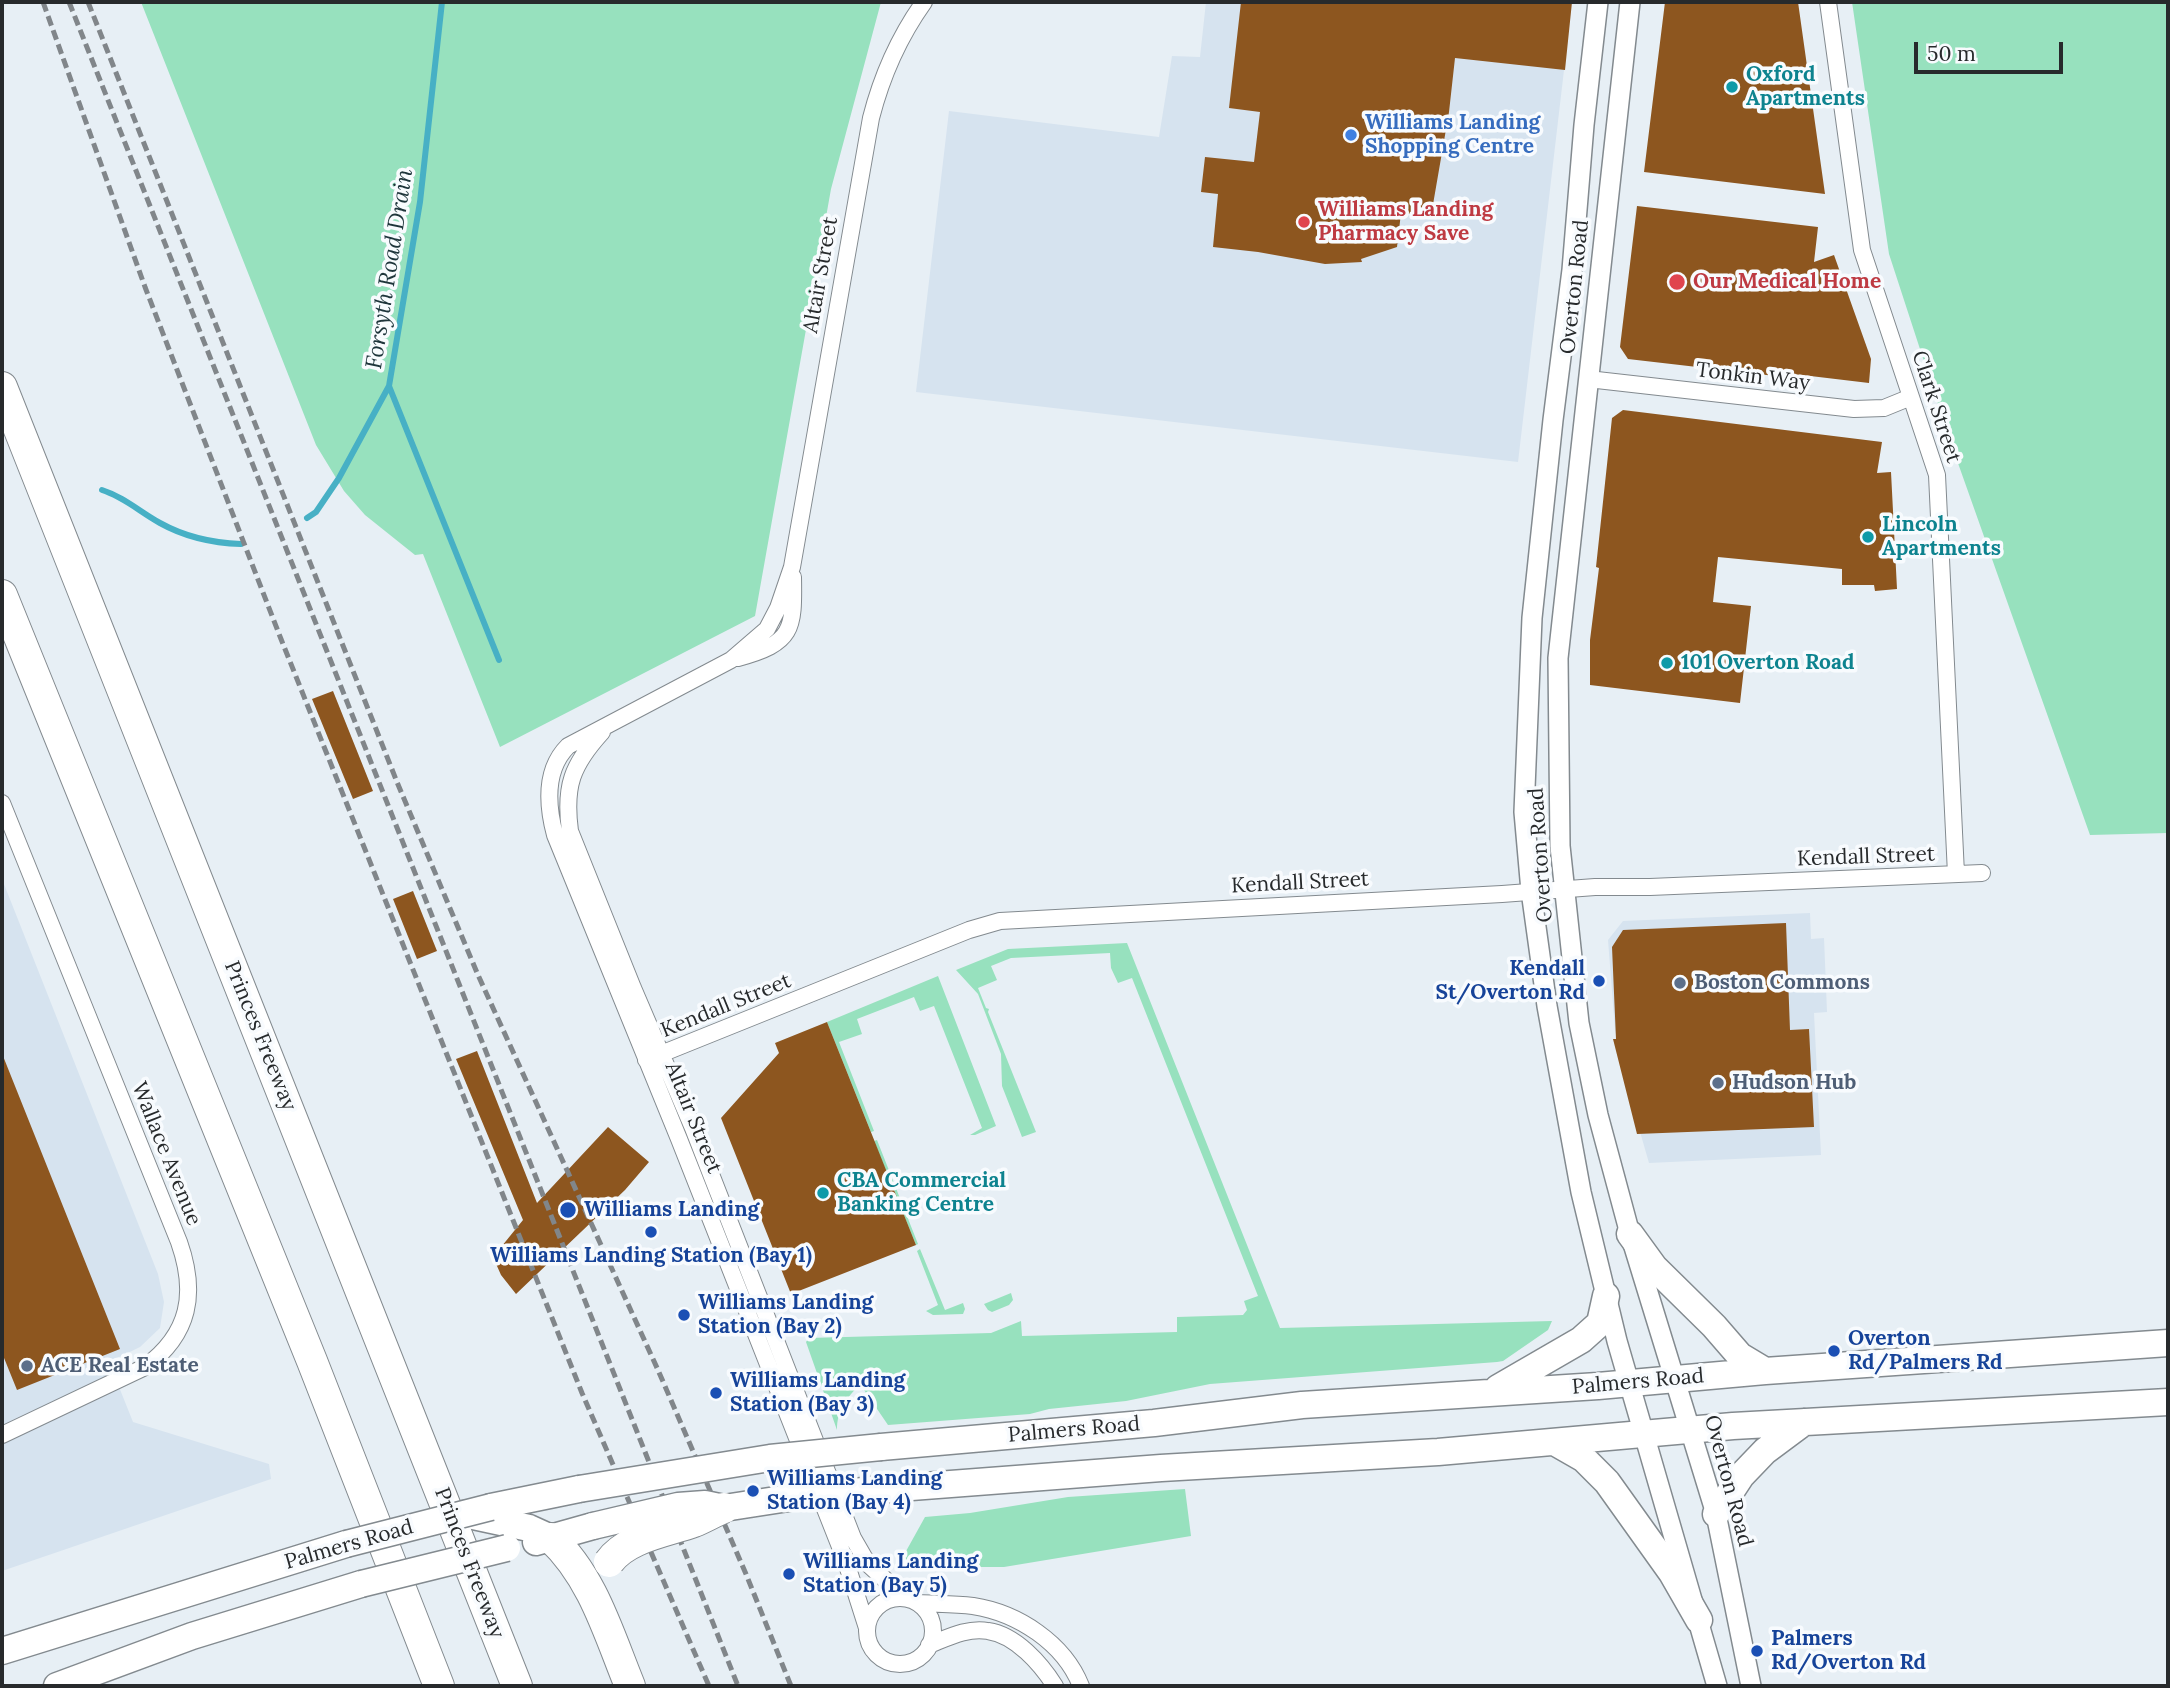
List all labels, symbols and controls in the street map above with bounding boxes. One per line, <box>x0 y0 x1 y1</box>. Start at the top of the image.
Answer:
scale bar <box>1918 28 2067 72</box>
text: 50 m <box>1927 40 1976 67</box>
place label: Oxford Apartments <box>1746 62 1865 112</box>
marker: Oxford Apartments <box>1724 79 1740 95</box>
place label: Williams Landing Shopping Centre <box>1365 110 1540 160</box>
marker: Williams Landing Shopping Centre <box>1343 127 1359 143</box>
water label: Forsyth Road Drain <box>361 167 419 371</box>
place label: Williams Landing Pharmacy Save <box>1318 197 1493 247</box>
marker: Williams Landing Pharmacy Save <box>1296 214 1312 230</box>
street label: Altair Street <box>798 215 844 335</box>
street label: Overton Road <box>1555 218 1595 356</box>
place label: Our Medical Home <box>1693 269 1881 295</box>
marker: Our Medical Home <box>1667 272 1687 292</box>
street label: Clark Street <box>1906 348 1966 466</box>
street label: Tonkin Way <box>1695 358 1811 396</box>
place label: Lincoln Apartments <box>1882 512 2001 562</box>
marker: Lincoln Apartments <box>1860 529 1876 545</box>
place label: 101 Overton Road <box>1681 650 1855 676</box>
marker: 101 Overton Road <box>1659 655 1675 671</box>
street label: Overton Road <box>1524 787 1558 923</box>
street label: Kendall Street <box>1797 842 1935 872</box>
street label: Kendall Street <box>1230 867 1370 899</box>
place label: Kendall St/Overton Rd <box>1436 956 1585 1006</box>
street label: Princes Freeway <box>218 957 302 1115</box>
street label: Kendall Street <box>657 968 795 1044</box>
place label: Boston Commons <box>1694 970 1870 996</box>
marker: Kendall St/Overton Rd <box>1591 973 1607 989</box>
marker: Boston Commons <box>1672 975 1688 991</box>
street label: Altair Street <box>659 1059 727 1177</box>
place label: Hudson Hub <box>1732 1070 1856 1096</box>
marker: Hudson Hub <box>1710 1075 1726 1091</box>
street label: Wallace Avenue <box>126 1079 206 1229</box>
place label: CBA Commercial Banking Centre <box>837 1168 1006 1218</box>
marker: CBA Commercial Banking Centre <box>815 1185 831 1201</box>
place label: Williams Landing <box>584 1197 759 1223</box>
marker: Williams Landing <box>558 1200 578 1220</box>
marker: Williams Landing Station (Bay 1) <box>643 1224 659 1240</box>
place label: Williams Landing Station (Bay 1) <box>490 1243 812 1269</box>
place label: Williams Landing Station (Bay 2) <box>698 1290 873 1340</box>
marker: Williams Landing Station (Bay 2) <box>676 1307 692 1323</box>
place label: Overton Rd/Palmers Rd <box>1848 1326 2003 1376</box>
marker: Overton Rd/Palmers Rd <box>1826 1343 1842 1359</box>
place label: ACE Real Estate <box>41 1353 199 1379</box>
marker: ACE Real Estate <box>19 1358 35 1374</box>
street label: Palmers Road <box>1571 1364 1705 1400</box>
place label: Williams Landing Station (Bay 3) <box>730 1368 905 1418</box>
marker: Williams Landing Station (Bay 3) <box>708 1385 724 1401</box>
street label: Palmers Road <box>1007 1412 1141 1448</box>
street label: Overton Road <box>1698 1412 1758 1550</box>
place label: Williams Landing Station (Bay 4) <box>767 1466 942 1516</box>
marker: Williams Landing Station (Bay 4) <box>745 1483 761 1499</box>
street label: Princes Freeway <box>429 1484 509 1642</box>
street label: Palmers Road <box>282 1515 416 1575</box>
place label: Williams Landing Station (Bay 5) <box>803 1549 978 1599</box>
marker: Williams Landing Station (Bay 5) <box>781 1566 797 1582</box>
place label: Palmers Rd/Overton Rd <box>1771 1626 1926 1676</box>
marker: Palmers Rd/Overton Rd <box>1749 1643 1765 1659</box>

